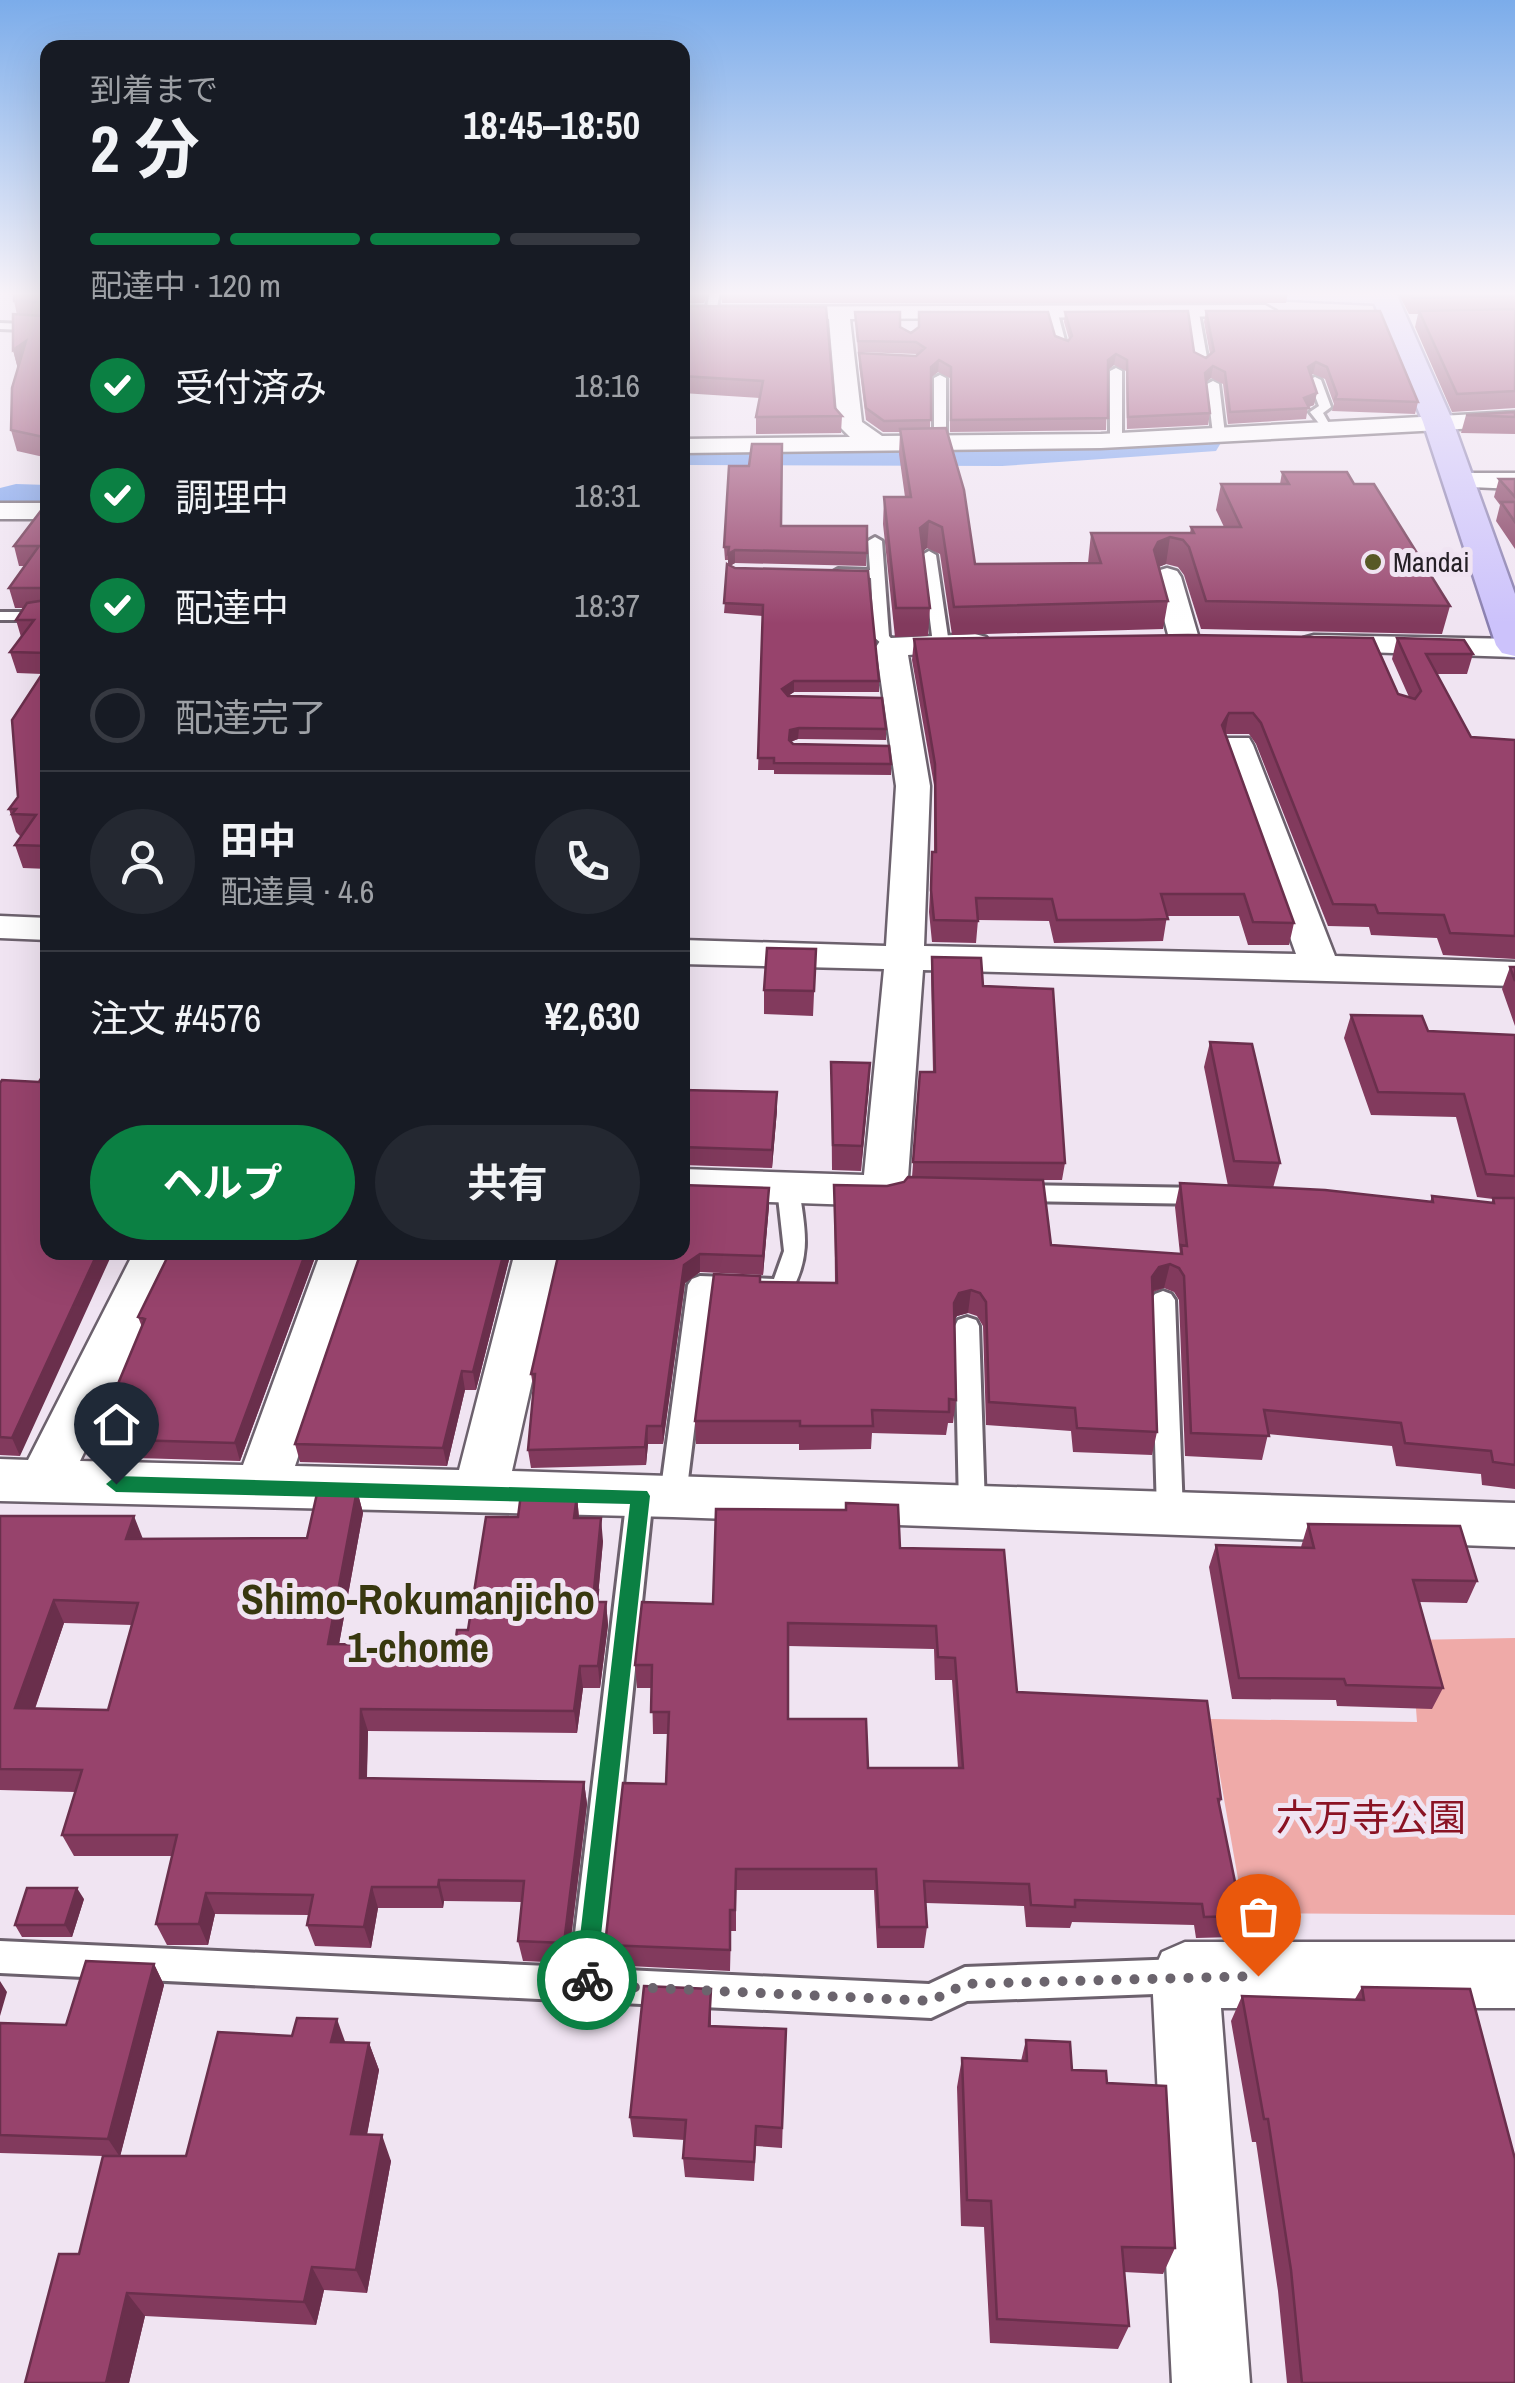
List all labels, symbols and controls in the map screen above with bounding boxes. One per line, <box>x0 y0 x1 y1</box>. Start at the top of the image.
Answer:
text: 到着まで <box>90 68 218 111</box>
text: 18:45–18:50 <box>463 100 640 151</box>
text: 2 分 <box>90 105 199 192</box>
text: 配達中 · 120 m <box>90 264 281 307</box>
icon: check <box>90 358 145 413</box>
text: 受付済み <box>175 362 327 413</box>
text: 18:16 <box>574 364 640 407</box>
icon: check <box>90 468 145 523</box>
text: 調理中 <box>175 472 289 523</box>
text: 18:31 <box>574 474 640 517</box>
place label: Mandai <box>1393 543 1470 581</box>
marker: Mandai <box>1362 551 1384 573</box>
icon: check <box>90 578 145 633</box>
text: 配達中 <box>175 582 289 633</box>
text: 18:37 <box>574 584 640 627</box>
text: 配達完了 <box>175 692 327 743</box>
button: person <box>90 809 195 914</box>
button: phone <box>535 809 640 914</box>
text: 田中 <box>220 815 296 866</box>
text: 配達員 · 4.6 <box>220 870 374 913</box>
text: ¥2,630 <box>545 991 640 1042</box>
text: 注文 #4576 <box>90 993 261 1044</box>
button: ヘルプ <box>90 1125 355 1240</box>
button: 共有 <box>375 1125 640 1240</box>
pin <box>74 1382 159 1485</box>
icon: home <box>89 1397 144 1452</box>
district label: Shimo-Rokumanjicho 1-chome <box>241 1571 595 1675</box>
park label: 六万寺公園 <box>1276 1792 1466 1843</box>
pin <box>1216 1874 1301 1977</box>
icon: bag <box>1231 1889 1286 1944</box>
courier <box>537 1930 637 2030</box>
icon: bike <box>560 1953 615 2008</box>

